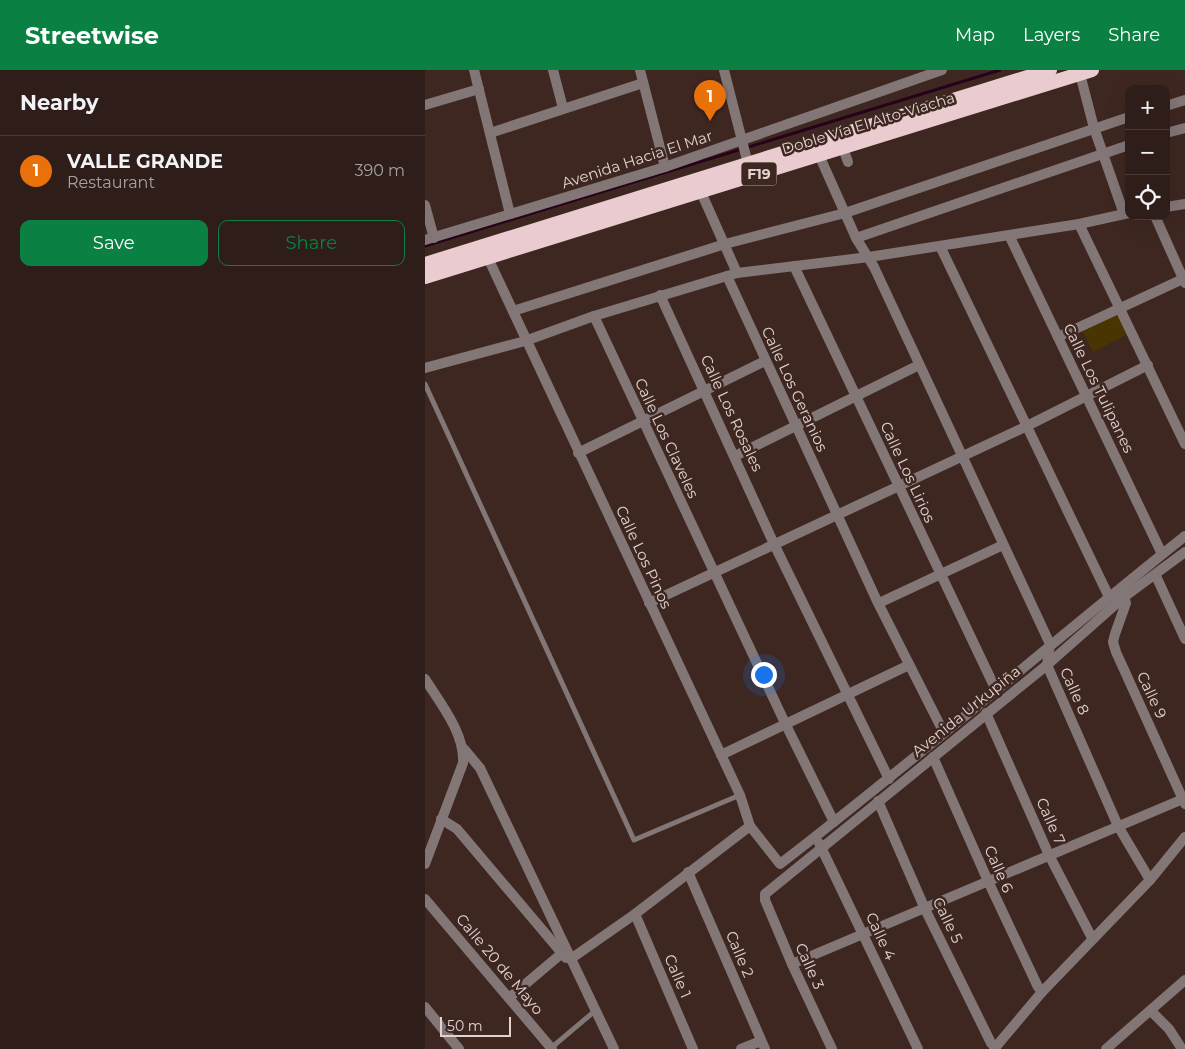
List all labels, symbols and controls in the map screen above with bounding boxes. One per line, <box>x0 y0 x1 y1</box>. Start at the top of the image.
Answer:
text: Streetwise <box>25 21 159 50</box>
text: Map <box>955 24 995 46</box>
text: Layers <box>1023 24 1080 46</box>
text: Share <box>1108 24 1160 46</box>
pin: 1 <box>694 80 726 121</box>
map controls <box>1125 85 1170 220</box>
button: + <box>1125 85 1170 130</box>
street label: Doble Vía El Alto-Viacha <box>779 88 957 158</box>
text: Nearby <box>20 90 99 115</box>
street label: Avenida Hacia El Mar <box>559 126 715 192</box>
button: − <box>1125 130 1170 175</box>
text: VALLE GRANDE <box>67 150 223 173</box>
text: 1 <box>33 161 39 180</box>
text: 390 m <box>354 161 405 180</box>
road number: F19 <box>741 162 777 186</box>
text: Restaurant <box>67 173 155 192</box>
button: locate <box>1125 175 1170 220</box>
button: Save <box>20 220 208 266</box>
button: Share <box>218 220 405 266</box>
street label: Calle Los Tulipanes <box>1059 320 1139 456</box>
street label: Calle Los Geranios <box>758 324 832 454</box>
street label: Calle Los Rosales <box>697 352 767 474</box>
street label: Calle Los Claveles <box>631 375 703 501</box>
street label: Calle Los Lirios <box>876 418 940 526</box>
street label: Calle Los Pinos <box>612 502 676 612</box>
street label: Avenida Urkupiña <box>908 661 1024 761</box>
your location <box>751 662 777 688</box>
street label: Calle 8 <box>1056 664 1094 718</box>
street label: Calle 9 <box>1133 669 1171 721</box>
street label: Calle 7 <box>1032 795 1070 848</box>
street label: Calle 6 <box>980 842 1018 896</box>
street label: Calle 5 <box>929 894 967 946</box>
street label: Calle 4 <box>862 909 900 963</box>
street label: Calle 20 de Mayo <box>452 910 548 1018</box>
street label: Calle 2 <box>722 928 758 980</box>
street label: Calle 3 <box>791 940 829 992</box>
street label: Calle 1 <box>660 951 696 1001</box>
scale bar <box>440 1014 511 1037</box>
text: 50 m <box>447 1017 483 1035</box>

